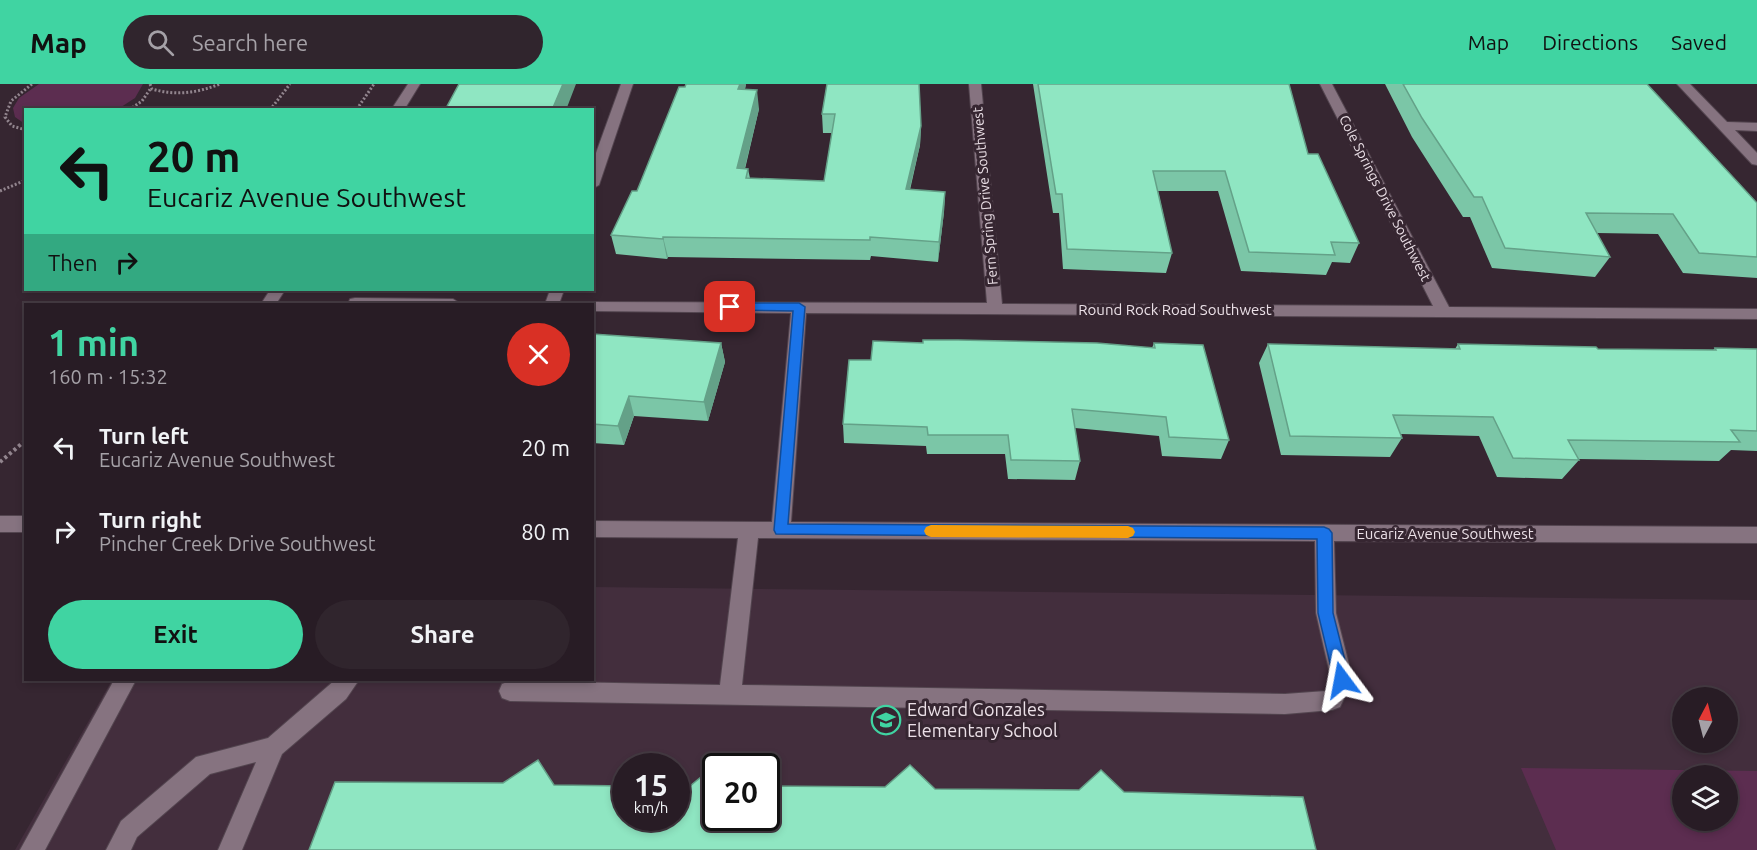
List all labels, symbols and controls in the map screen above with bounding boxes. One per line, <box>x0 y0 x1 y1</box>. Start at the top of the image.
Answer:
search box <box>123 15 543 69</box>
icon: search <box>144 26 177 59</box>
text: Map <box>30 27 87 58</box>
text: Search here <box>192 30 308 55</box>
text: Map <box>1468 30 1509 54</box>
text: Directions <box>1542 30 1638 54</box>
text: Saved <box>1671 30 1727 54</box>
street label: Fern Spring Drive Southwest <box>969 106 1001 286</box>
street label: Cole Springs Drive Southwest <box>1336 112 1434 284</box>
icon: left <box>48 132 126 210</box>
text: 20 m <box>147 133 241 180</box>
text: Eucariz Avenue Southwest <box>147 182 466 212</box>
icon: right <box>110 246 143 279</box>
text: Then <box>48 250 98 275</box>
pin <box>704 281 755 332</box>
icon: arrive <box>713 290 746 323</box>
street label: Round Rock Road Southwest <box>1078 301 1272 318</box>
text: 1 min <box>48 322 139 363</box>
button: close <box>507 323 570 386</box>
text: 160 m · 15:32 <box>48 365 168 388</box>
text: Turn left <box>99 423 189 448</box>
icon: left <box>48 431 81 464</box>
text: 20 m <box>521 435 570 460</box>
text: Eucariz Avenue Southwest <box>99 448 335 471</box>
text: Turn right <box>99 507 201 532</box>
icon: right <box>48 515 81 548</box>
text: 80 m <box>521 519 570 544</box>
street label: Eucariz Avenue Southwest <box>1356 525 1534 542</box>
text: Pincher Creek Drive Southwest <box>99 532 376 555</box>
button: Exit <box>48 600 303 669</box>
button: Share <box>315 600 570 669</box>
position arrow <box>1310 648 1374 712</box>
north arrow <box>1672 687 1738 753</box>
map controls <box>1672 687 1738 831</box>
place label: Edward Gonzales Elementary School <box>907 699 1058 740</box>
school or university icon: Edward Gonzales Elementary School <box>870 704 902 736</box>
speed limit sign: 20 <box>702 753 780 831</box>
button: layers <box>1672 765 1738 831</box>
text: 15 <box>634 768 668 802</box>
text: km/h <box>634 799 668 816</box>

